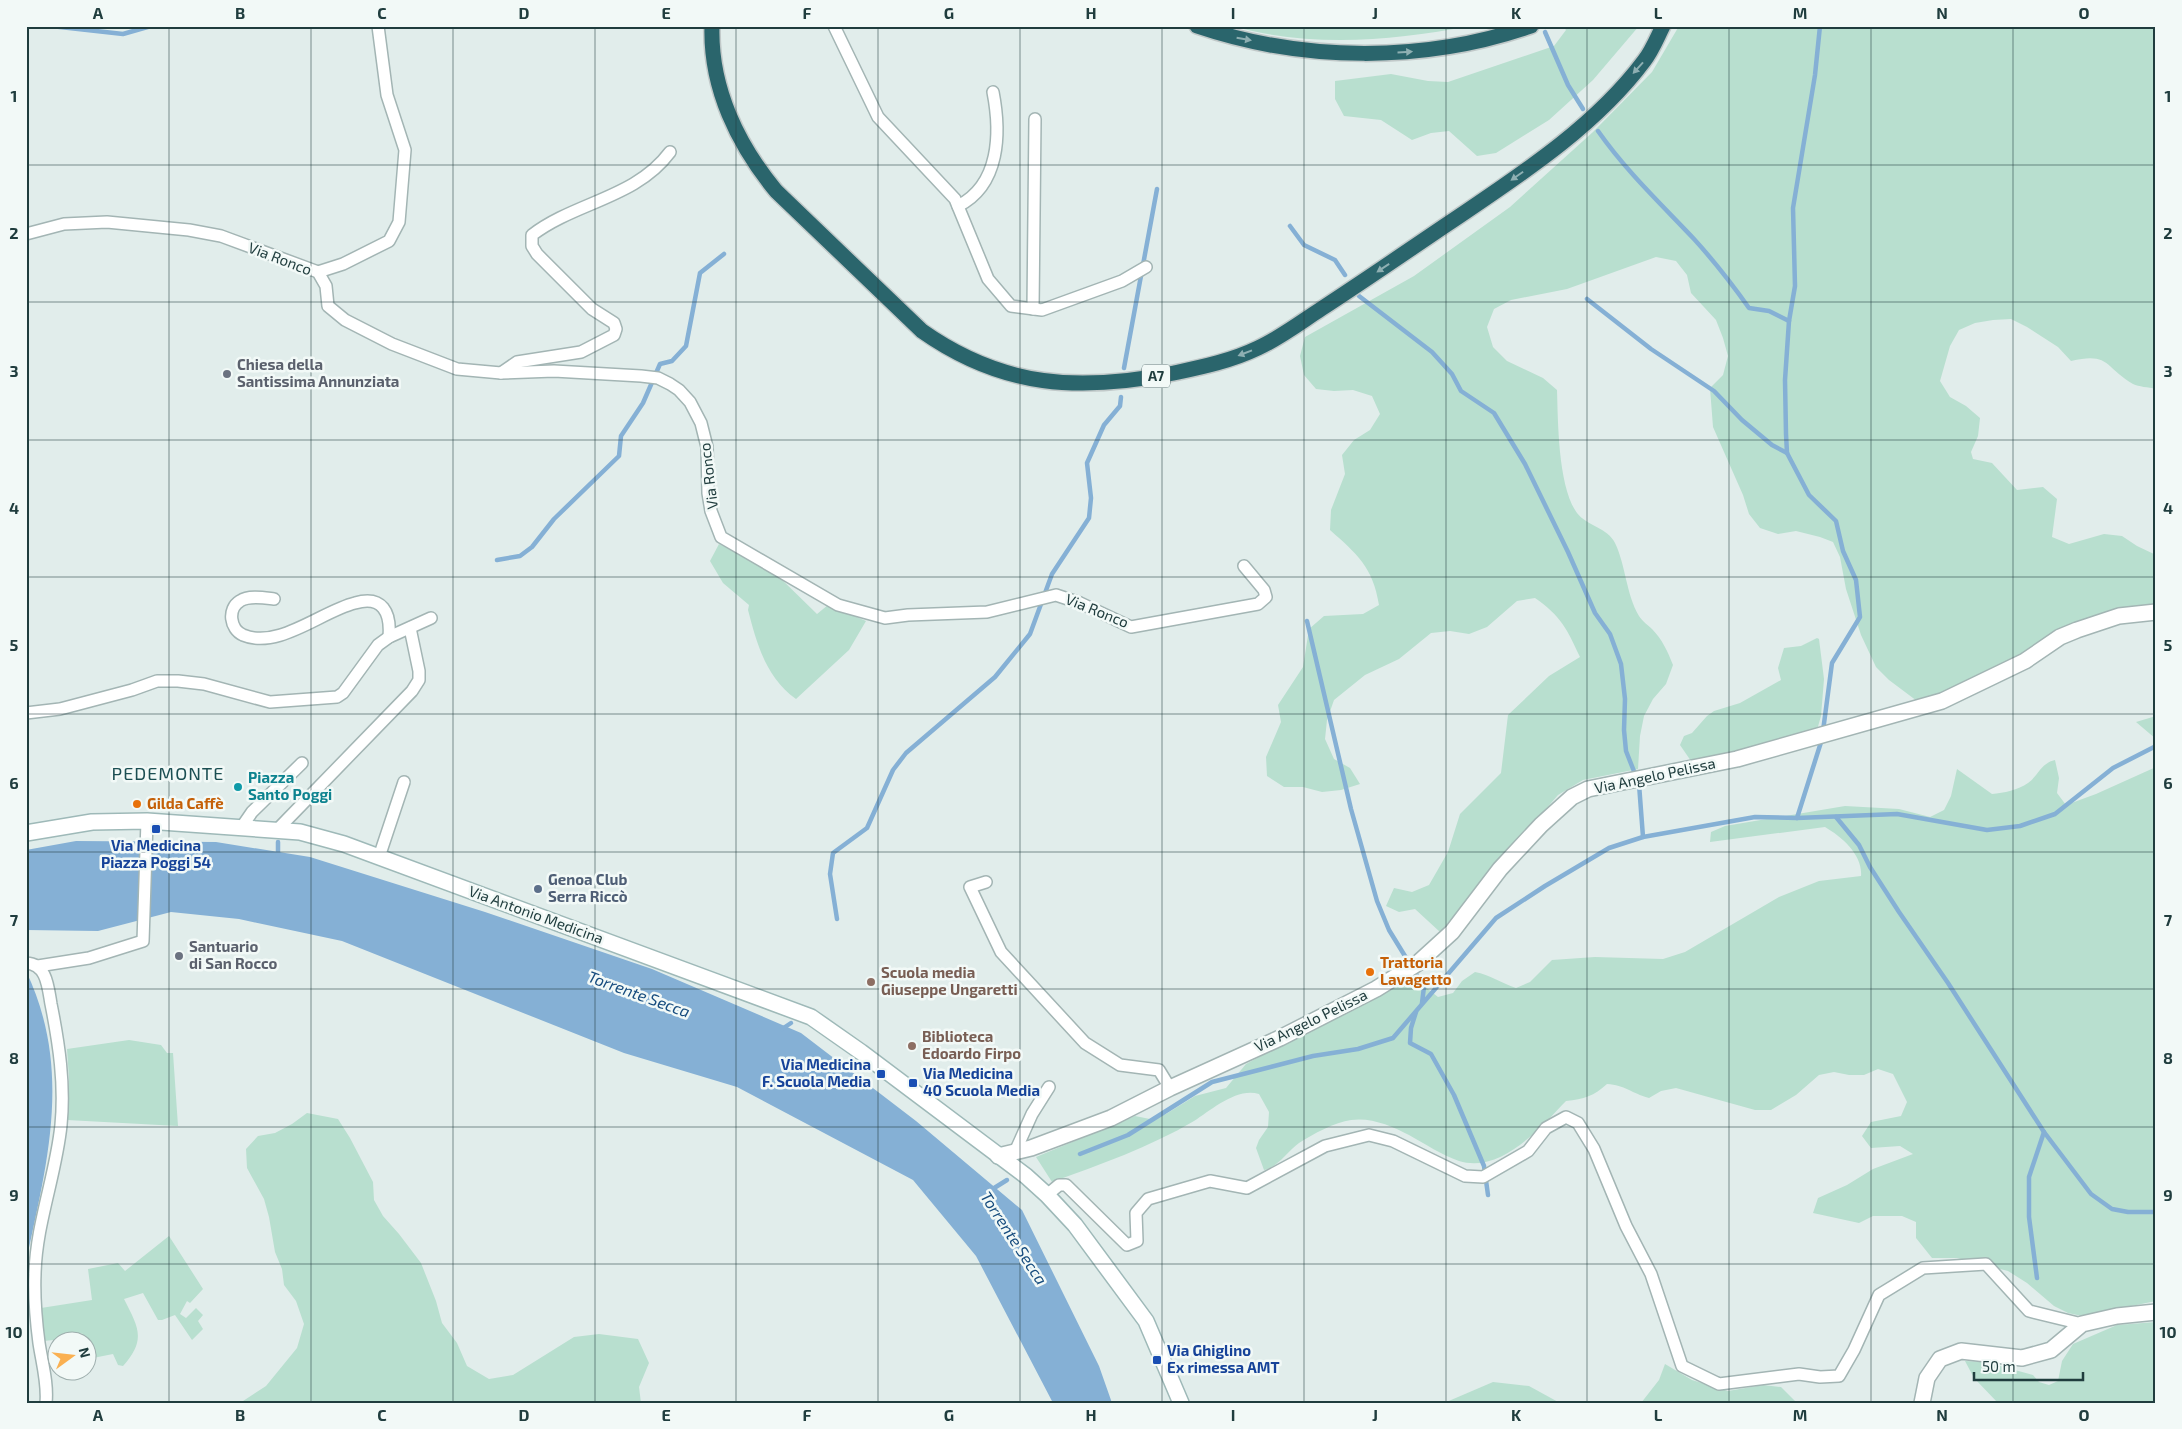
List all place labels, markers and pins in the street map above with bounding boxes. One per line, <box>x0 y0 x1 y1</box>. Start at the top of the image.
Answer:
place label: Chiesa della Santissima Annunziata <box>237 355 399 390</box>
marker: Chiesa della Santissima Annunziata <box>221 368 233 380</box>
place label: Piazza Santo Poggi <box>248 768 332 803</box>
marker: Piazza Santo Poggi <box>232 781 244 793</box>
place label: Gilda Caffè <box>147 794 224 812</box>
marker: Gilda Caffè <box>131 798 143 810</box>
marker: Via Medicina Piazza Poggi 54 <box>150 823 162 835</box>
place label: Via Medicina Piazza Poggi 54 <box>101 836 212 871</box>
place label: Genoa Club Serra Riccò <box>548 870 628 905</box>
marker: Genoa Club Serra Riccò <box>532 883 544 895</box>
place label: Santuario di San Rocco <box>189 937 277 972</box>
marker: Santuario di San Rocco <box>173 950 185 962</box>
place label: Trattoria Lavagetto <box>1380 953 1452 988</box>
place label: Scuola media Giuseppe Ungaretti <box>881 963 1018 998</box>
marker: Trattoria Lavagetto <box>1364 966 1376 978</box>
marker: Scuola media Giuseppe Ungaretti <box>865 976 877 988</box>
place label: Biblioteca Edoardo Firpo <box>922 1027 1021 1062</box>
marker: Biblioteca Edoardo Firpo <box>906 1040 918 1052</box>
place label: Via Medicina F. Scuola Media <box>762 1055 871 1090</box>
place label: Via Medicina 40 Scuola Media <box>923 1064 1040 1099</box>
marker: Via Medicina F. Scuola Media <box>875 1068 887 1080</box>
marker: Via Medicina 40 Scuola Media <box>907 1077 919 1089</box>
place label: Via Ghiglino Ex rimessa AMT <box>1167 1341 1280 1376</box>
marker: Via Ghiglino Ex rimessa AMT <box>1151 1354 1163 1366</box>

